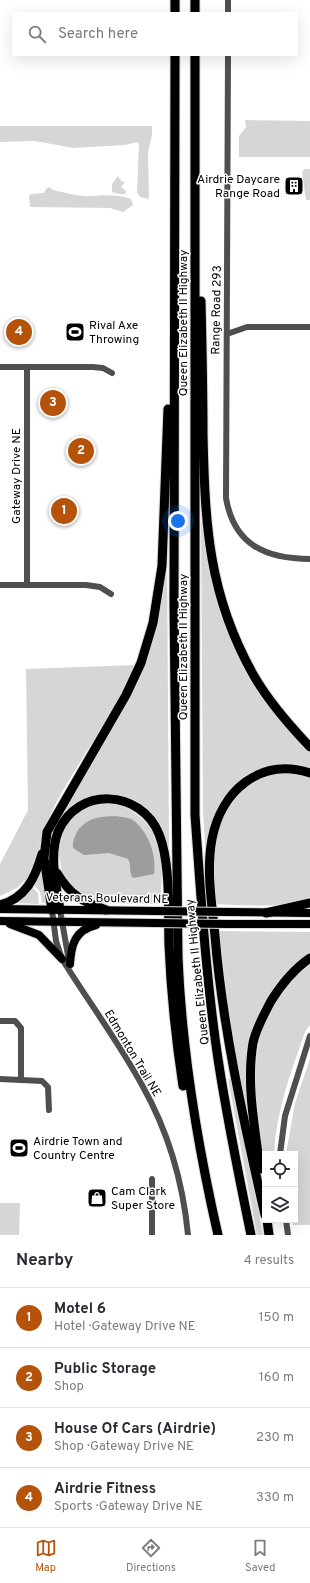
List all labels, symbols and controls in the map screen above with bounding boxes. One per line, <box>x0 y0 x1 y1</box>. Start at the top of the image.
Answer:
search box <box>12 12 298 56</box>
icon: search <box>26 23 48 45</box>
text: Search here <box>58 25 138 44</box>
place label: Airdrie Daycare Range Road <box>197 172 280 202</box>
building icon: Airdrie Daycare Range Road <box>283 175 305 197</box>
street label: Queen Elizabeth II Highway <box>176 250 192 396</box>
street label: Range Road 293 <box>208 265 226 355</box>
pin: 4 <box>6 317 32 347</box>
place label: Rival Axe Throwing <box>89 318 139 348</box>
sports icon: Rival Axe Throwing <box>64 321 86 343</box>
pin: 3 <box>40 388 66 418</box>
street label: Gateway Drive NE <box>9 428 25 524</box>
pin: 2 <box>68 436 94 466</box>
pin: 1 <box>51 496 77 526</box>
your location <box>168 511 188 531</box>
street label: Queen Elizabeth II Highway <box>176 574 192 720</box>
street label: Veterans Boulevard NE <box>45 890 169 908</box>
street label: Queen Elizabeth II Highway <box>182 898 214 1046</box>
street label: Edmonton Trail NE <box>100 1007 164 1100</box>
place label: Airdrie Town and Country Centre <box>33 1134 123 1164</box>
sports icon: Airdrie Town and Country Centre <box>8 1137 30 1159</box>
map controls <box>262 1151 298 1223</box>
button: locate <box>262 1151 298 1187</box>
place label: Cam Clark Super Store <box>111 1184 175 1214</box>
shop icon: Cam Clark Super Store <box>86 1187 108 1209</box>
button: layers <box>262 1187 298 1223</box>
text: Nearby <box>16 1250 73 1272</box>
text: 4 results <box>244 1253 294 1269</box>
text: Motel 6 <box>54 1300 106 1319</box>
text: 1 <box>26 1310 32 1326</box>
text: 150 m <box>259 1310 294 1326</box>
text: Hotel · Gateway Drive NE <box>54 1319 195 1335</box>
text: Public Storage <box>54 1360 156 1379</box>
text: 2 <box>25 1370 33 1386</box>
text: 160 m <box>259 1370 294 1386</box>
text: Shop <box>54 1379 84 1395</box>
text: House Of Cars (Airdrie) <box>54 1420 216 1439</box>
text: 3 <box>25 1430 33 1446</box>
text: 230 m <box>256 1430 294 1446</box>
text: Shop · Gateway Drive NE <box>54 1439 194 1455</box>
text: Airdrie Fitness <box>54 1480 156 1499</box>
text: 4 <box>25 1490 33 1506</box>
text: 330 m <box>256 1490 294 1506</box>
text: Sports · Gateway Drive NE <box>54 1499 203 1515</box>
tab: Map <box>35 1537 57 1575</box>
tab: Directions <box>126 1537 176 1575</box>
tab: Saved <box>245 1537 275 1575</box>

